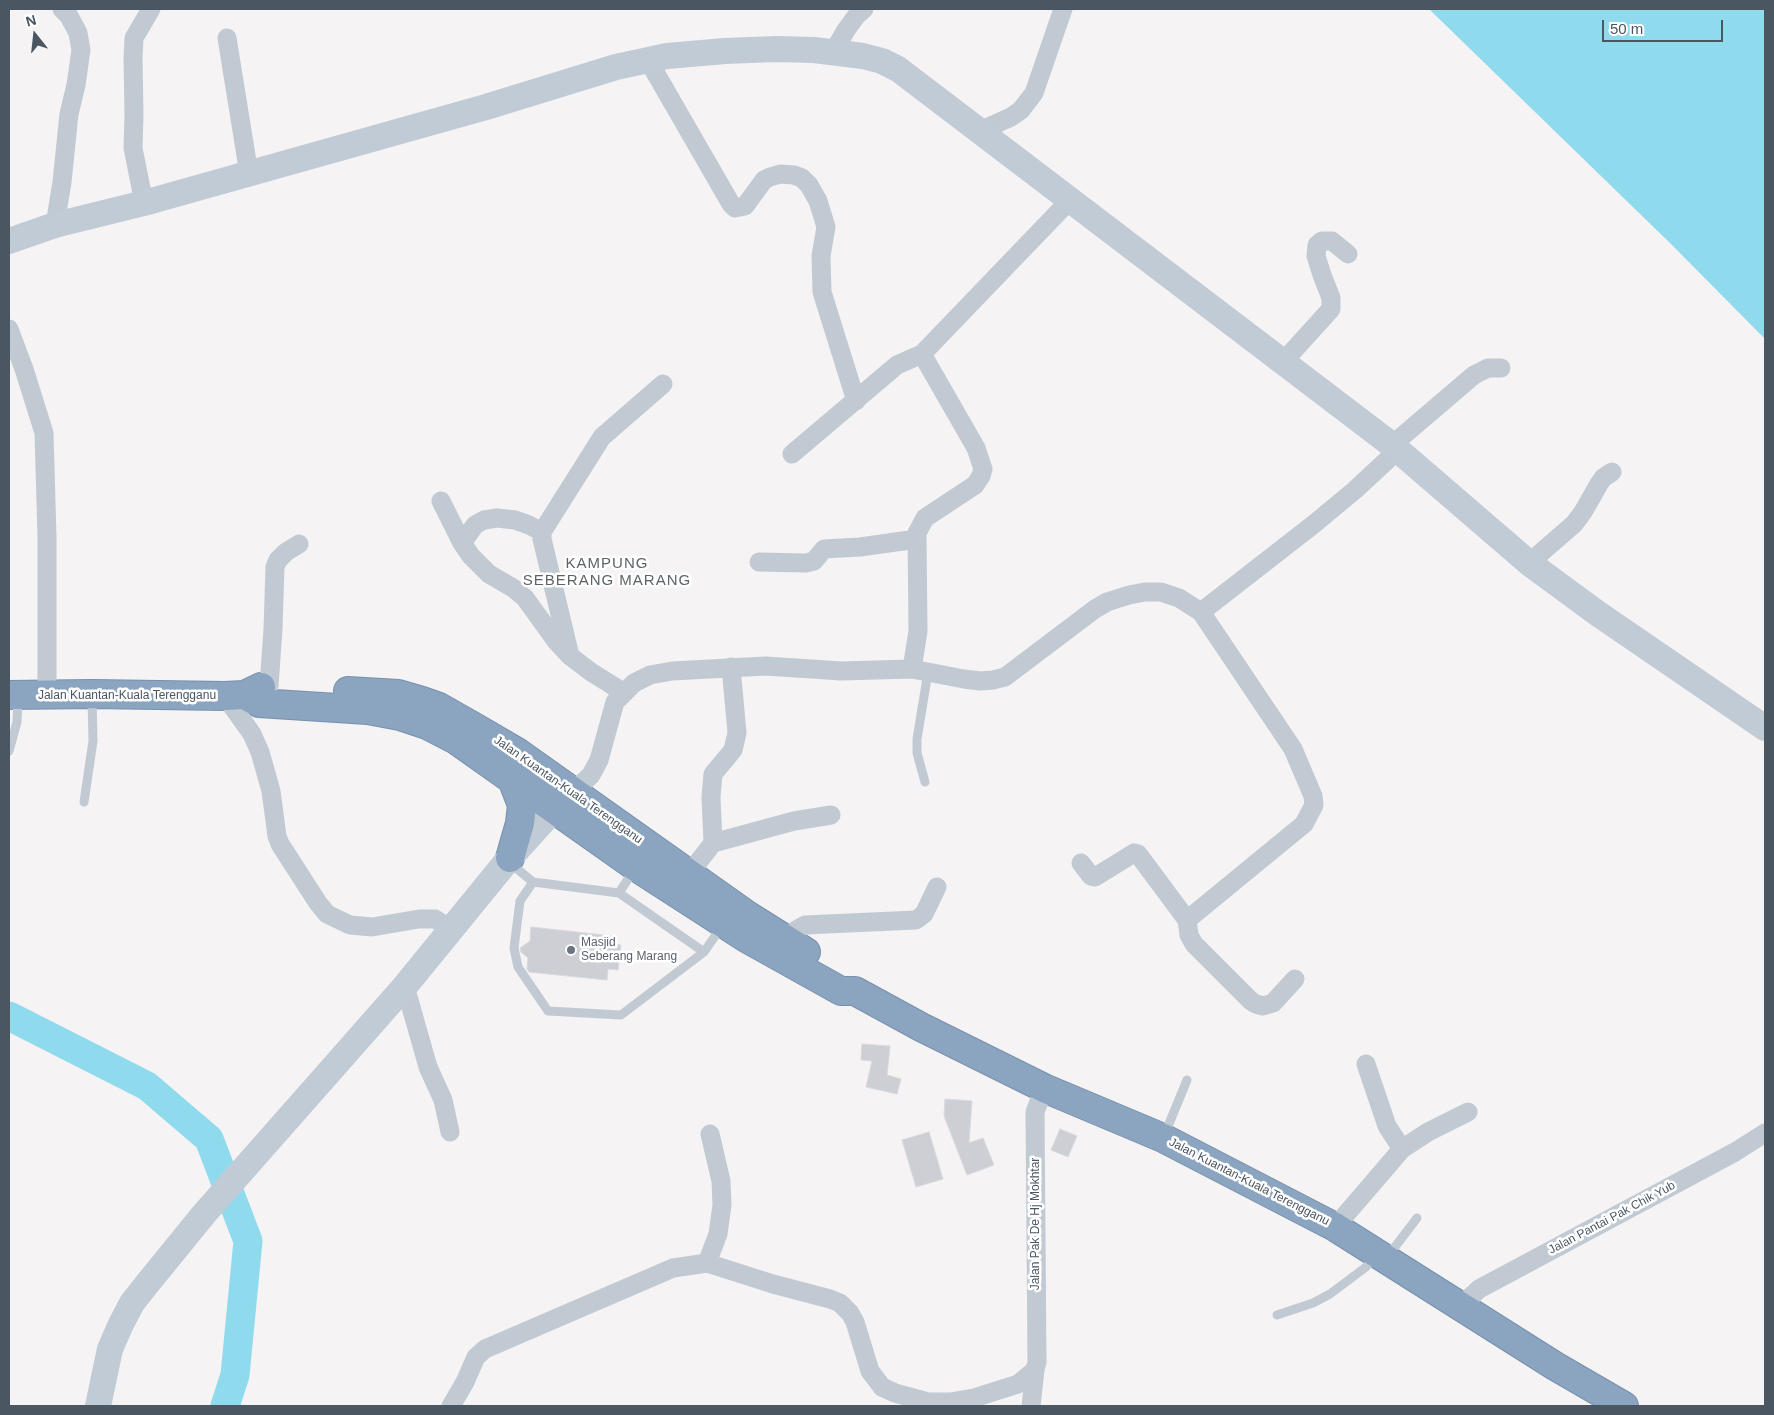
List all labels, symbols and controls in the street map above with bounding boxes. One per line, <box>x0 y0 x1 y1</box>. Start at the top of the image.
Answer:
north arrow <box>10 10 60 60</box>
scale bar <box>1604 10 1725 42</box>
text: N <box>24 11 38 30</box>
text: 50 m <box>1610 20 1643 37</box>
district label: KAMPUNG SEBERANG MARANG <box>521 555 693 590</box>
street label: Jalan Kuantan-Kuala Terengganu <box>38 689 216 703</box>
street label: Jalan Kuantan-Kuala Terengganu <box>491 733 645 847</box>
place label: Masjid Seberang Marang <box>581 936 677 964</box>
marker: Masjid Seberang Marang <box>565 944 577 956</box>
street label: Jalan Kuantan-Kuala Terengganu <box>1166 1135 1332 1229</box>
street label: Jalan Pak De Hj Mokhtar <box>1029 1158 1043 1290</box>
street label: Jalan Pantai Pak Chik Yub <box>1546 1178 1678 1258</box>

